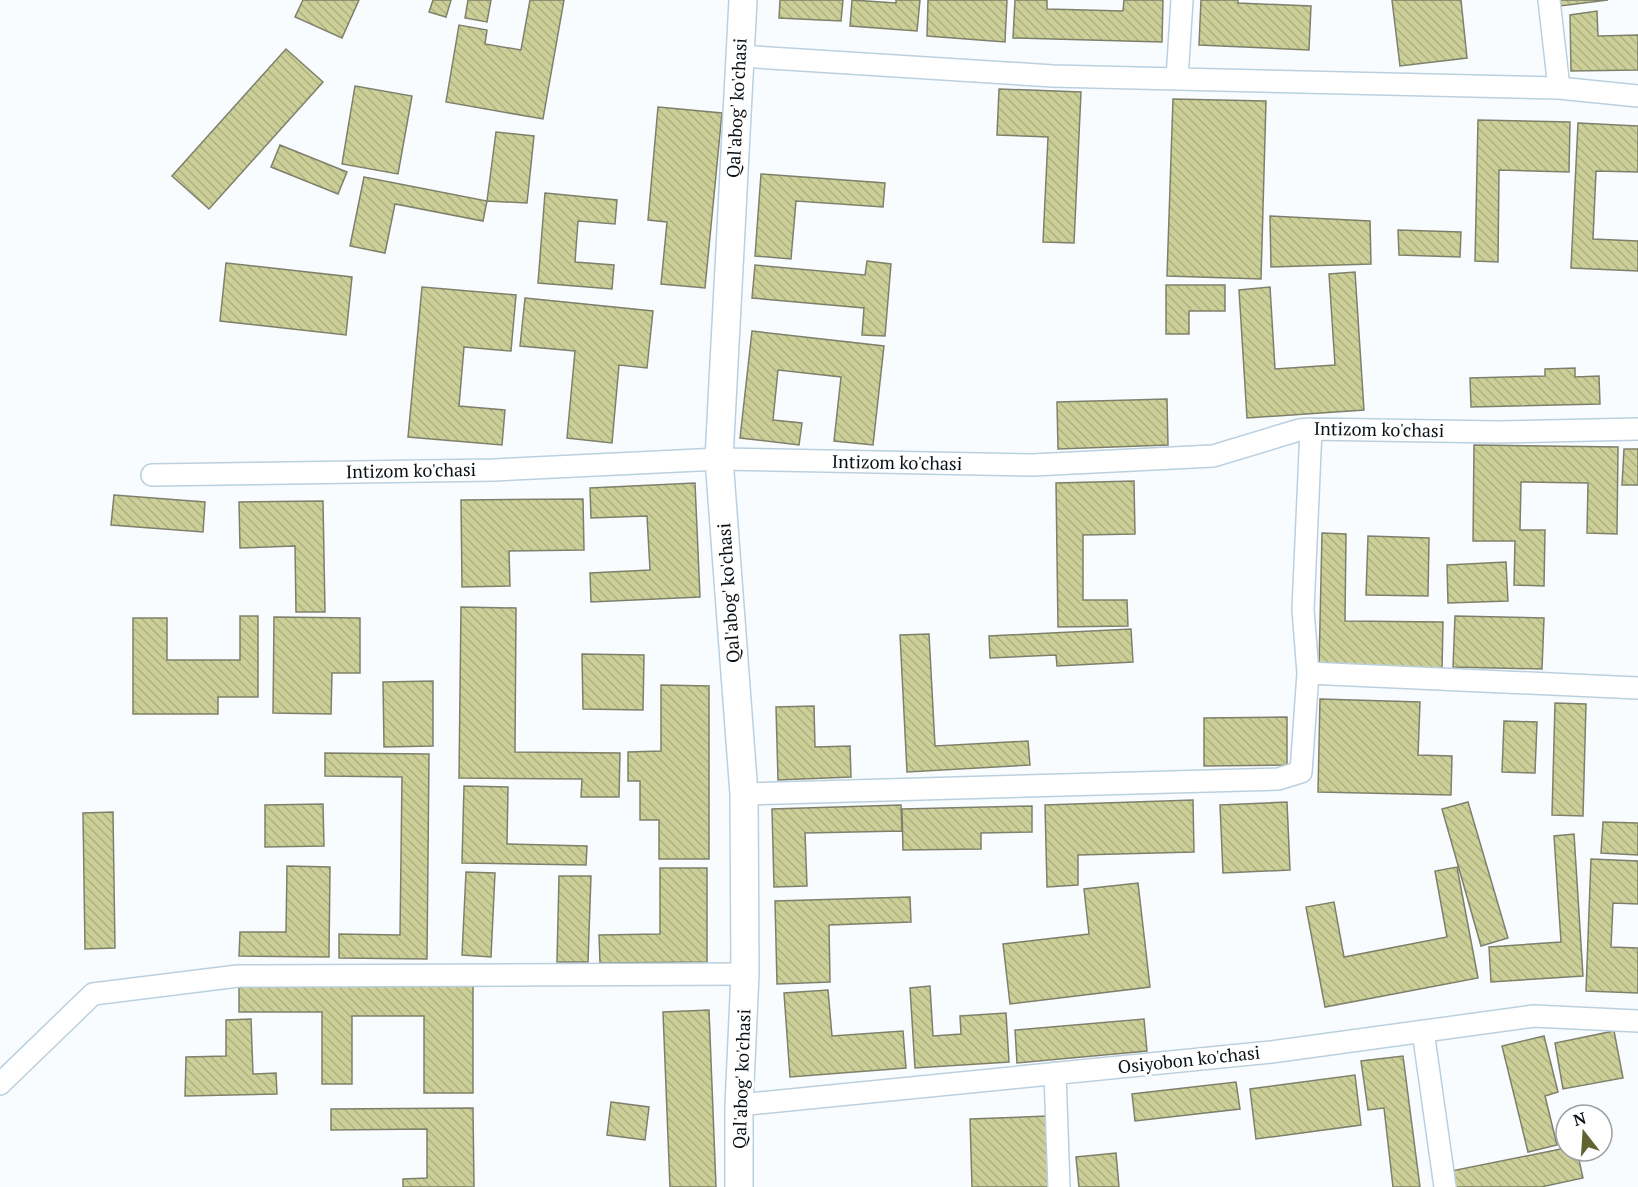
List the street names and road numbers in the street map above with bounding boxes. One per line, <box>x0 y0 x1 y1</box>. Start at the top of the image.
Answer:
street label: Qal'abog' ko'chasi <box>720 37 752 179</box>
street label: Intizom ko'chasi <box>1314 416 1444 442</box>
street label: Intizom ko'chasi <box>832 449 962 475</box>
street label: Intizom ko'chasi <box>346 457 476 483</box>
street label: Qal'abog' ko'chasi <box>711 522 745 664</box>
street label: Qal'abog' ko'chasi <box>727 1009 755 1149</box>
street label: Osiyobon ko'chasi <box>1117 1040 1261 1078</box>

